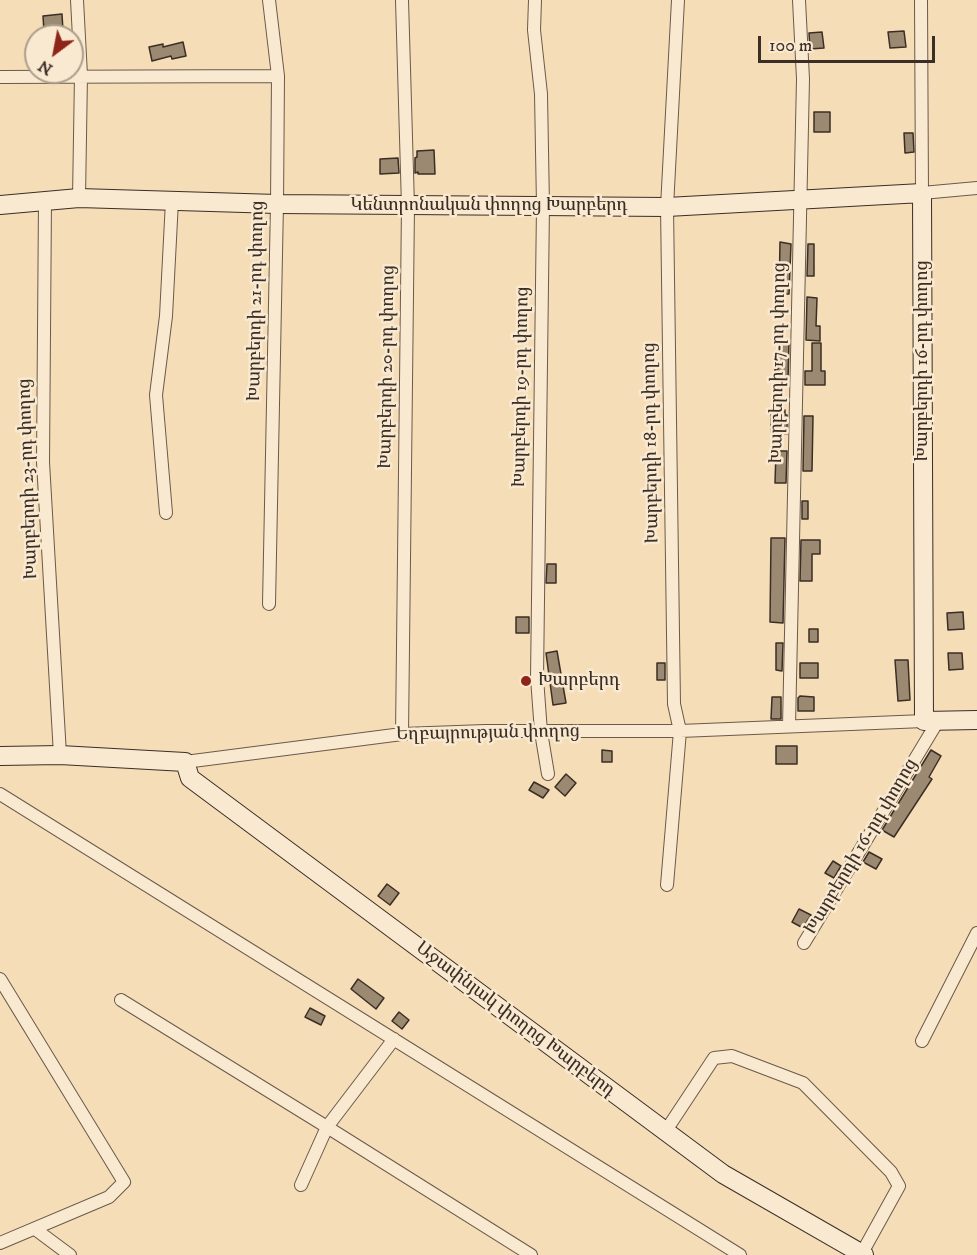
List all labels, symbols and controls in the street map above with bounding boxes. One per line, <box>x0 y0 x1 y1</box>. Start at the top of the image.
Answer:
north arrow <box>24 24 84 84</box>
scale bar <box>761 24 938 62</box>
text: 100 m <box>769 35 812 57</box>
text: N <box>35 56 56 80</box>
street label: Կենտրոնական փողոց Խարբերդ <box>350 195 628 217</box>
street label: Խարբերդի 21-րդ փողոց <box>244 200 270 402</box>
street label: Խարբերդի 16-րդ փողոց <box>912 260 934 462</box>
street label: Խարբերդի 17-րդ փողոց <box>766 262 792 464</box>
street label: Խարբերդի 20-րդ փողոց <box>375 265 401 469</box>
street label: Խարբերդի 19-րդ փողոց <box>509 286 535 488</box>
street label: Խարբերդի 18-րդ փողոց <box>639 342 665 544</box>
street label: Խարբերդի 23-րդ փողոց <box>15 378 43 580</box>
place label: Խարբերդ <box>538 670 620 692</box>
marker: Խարբերդ <box>519 674 533 688</box>
street label: Եղբայրության փողոց <box>396 722 580 746</box>
street label: Խարբերդի 16-րդ փողոց <box>801 755 923 939</box>
street label: Աջափնյակ փողոց Խարբերդ <box>411 938 619 1102</box>

